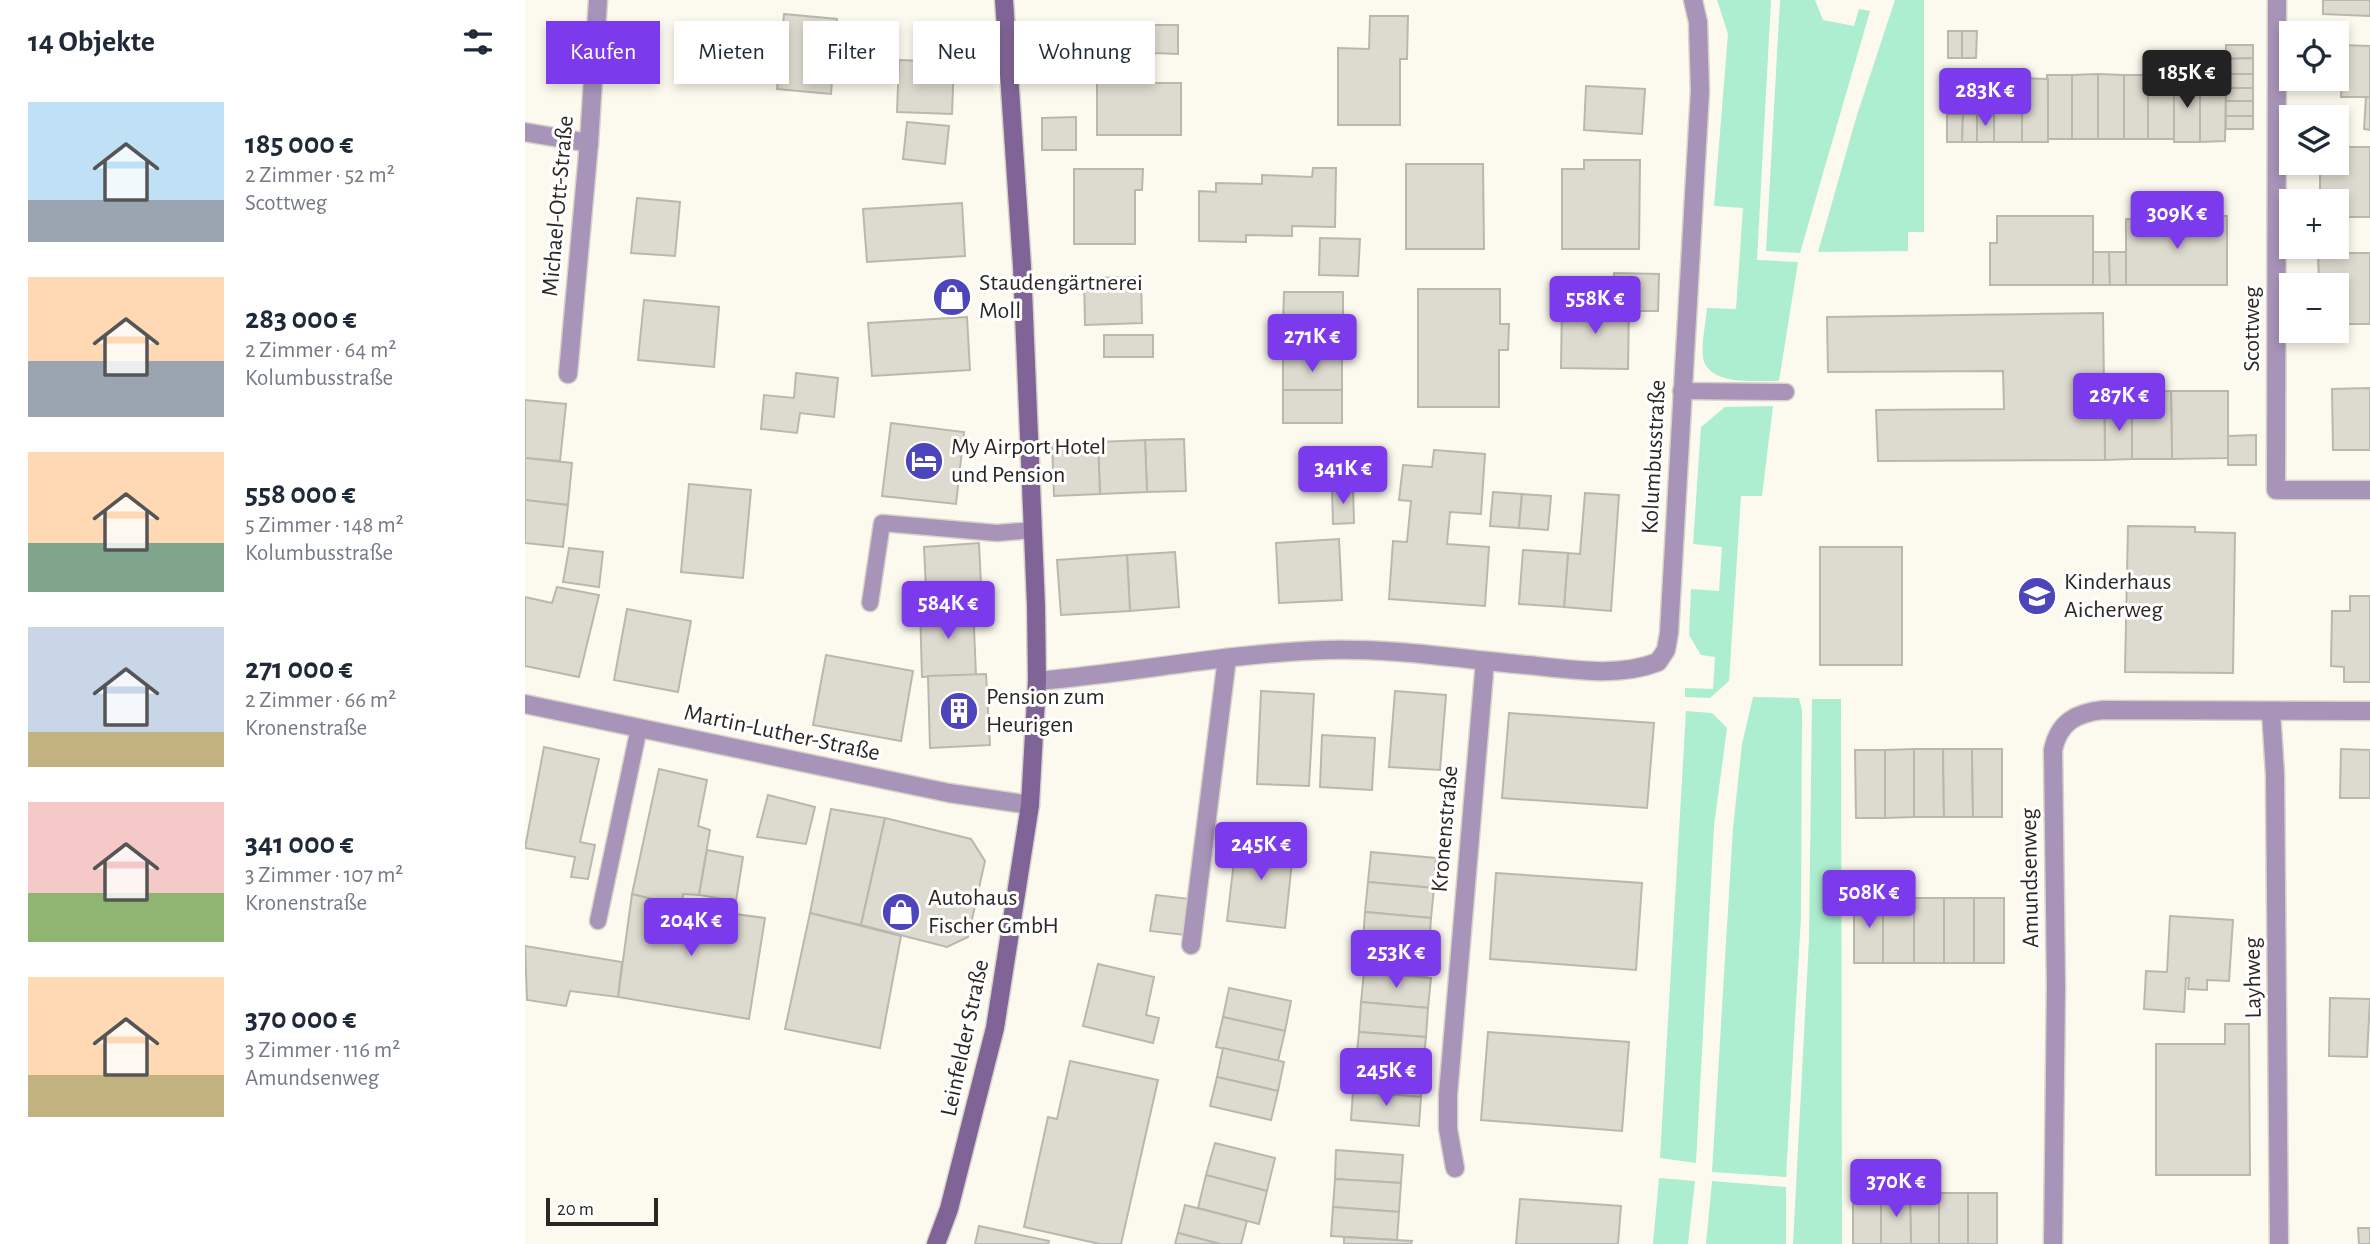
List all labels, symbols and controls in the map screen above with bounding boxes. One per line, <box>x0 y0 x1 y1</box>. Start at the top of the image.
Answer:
chip: Kaufen <box>546 21 660 84</box>
chip: Mieten <box>674 21 789 84</box>
chip: Filter <box>803 21 899 84</box>
chip: Neu <box>913 21 1000 84</box>
chip: Wohnung <box>1014 21 1155 84</box>
map controls <box>2279 21 2349 343</box>
button: locate <box>2279 21 2349 91</box>
icon: filters <box>459 23 497 61</box>
text: 14 Objekte <box>28 27 155 57</box>
pin: 185K € <box>2130 50 2244 110</box>
text: 185K € <box>2158 61 2216 84</box>
pin: 283K € <box>1928 68 2042 128</box>
text: 283K € <box>1955 79 2015 102</box>
button: layers <box>2279 105 2349 175</box>
street label: Michael-Ott-Straße <box>538 115 578 297</box>
text: 185 000 € <box>245 129 354 159</box>
icon: home <box>84 130 168 214</box>
text: 2 Zimmer · 52 m² <box>245 164 395 187</box>
button: + <box>2279 189 2349 259</box>
pin: 309K € <box>2120 191 2234 251</box>
text: Scottweg <box>245 192 327 215</box>
text: 309K € <box>2147 202 2207 225</box>
place label: Staudengärtnerei Moll <box>979 271 1143 323</box>
button: − <box>2279 273 2349 343</box>
shop icon: Staudengärtnerei Moll <box>931 276 973 318</box>
pin: 558K € <box>1538 276 1652 336</box>
street label: Scottweg <box>2240 286 2264 372</box>
text: 558K € <box>1566 287 1624 310</box>
text: 283 000 € <box>245 304 357 334</box>
icon: home <box>84 305 168 389</box>
pin: 271K € <box>1255 314 1369 374</box>
text: 271K € <box>1284 325 1340 348</box>
text: 2 Zimmer · 64 m² <box>245 339 397 362</box>
text: Kolumbusstraße <box>245 367 393 390</box>
pin: 287K € <box>2062 374 2176 433</box>
street label: Kolumbusstraße <box>1638 379 1670 535</box>
text: 287K € <box>2089 384 2149 407</box>
place label: My Airport Hotel und Pension <box>951 435 1106 487</box>
hotel icon: My Airport Hotel und Pension <box>903 440 945 482</box>
pin: 341K € <box>1286 447 1400 506</box>
text: 341K € <box>1314 457 1372 480</box>
text: 558 000 € <box>245 479 356 509</box>
icon: home <box>84 480 168 564</box>
text: 5 Zimmer · 148 m² <box>245 514 404 537</box>
text: Kolumbusstraße <box>245 542 393 565</box>
place label: Kinderhaus Aicherweg <box>2064 570 2171 622</box>
school or university icon: Kinderhaus Aicherweg <box>2016 575 2058 617</box>
pin: 584K € <box>891 582 1005 641</box>
text: 584K € <box>918 592 978 615</box>
text: 271 000 € <box>245 654 353 684</box>
icon: home <box>84 655 168 739</box>
place label: Pension zum Heurigen <box>986 685 1105 737</box>
text: 2 Zimmer · 66 m² <box>245 689 396 712</box>
building icon: Pension zum Heurigen <box>938 690 980 732</box>
street label: Martin-Luther-Straße <box>682 701 882 765</box>
text: Kronenstraße <box>245 717 367 740</box>
street label: Kronenstraße <box>1427 764 1463 894</box>
street label: Amundsenweg <box>2017 808 2043 948</box>
pin: 245K € <box>1204 822 1318 882</box>
text: 341 000 € <box>245 829 354 859</box>
icon: home <box>84 830 168 914</box>
text: 245K € <box>1231 833 1291 856</box>
text: 3 Zimmer · 107 m² <box>245 864 403 887</box>
pin: 508K € <box>1812 870 1926 930</box>
text: 508K € <box>1839 881 1899 904</box>
place label: Autohaus Fischer GmbH <box>928 886 1059 938</box>
shop icon: Autohaus Fischer GmbH <box>880 891 922 933</box>
text: Kronenstraße <box>245 892 367 915</box>
pin: 204K € <box>634 898 748 958</box>
text: 204K € <box>660 909 722 932</box>
pin: 253K € <box>1339 930 1453 990</box>
street label: Layhweg <box>2240 937 2266 1019</box>
text: 253K € <box>1367 941 1425 964</box>
street label: Leinfelder Straße <box>937 957 993 1119</box>
text: 370 000 € <box>245 1004 356 1034</box>
icon: home <box>84 1005 168 1089</box>
text: 3 Zimmer · 116 m² <box>245 1039 400 1062</box>
pin: 245K € <box>1329 1048 1443 1108</box>
text: 245K € <box>1356 1059 1416 1082</box>
text: Amundsenweg <box>245 1067 379 1090</box>
pin: 370K € <box>1839 1160 1953 1219</box>
text: 370K € <box>1866 1170 1926 1193</box>
scale bar <box>546 1195 658 1227</box>
text: 20 m <box>557 1200 594 1219</box>

